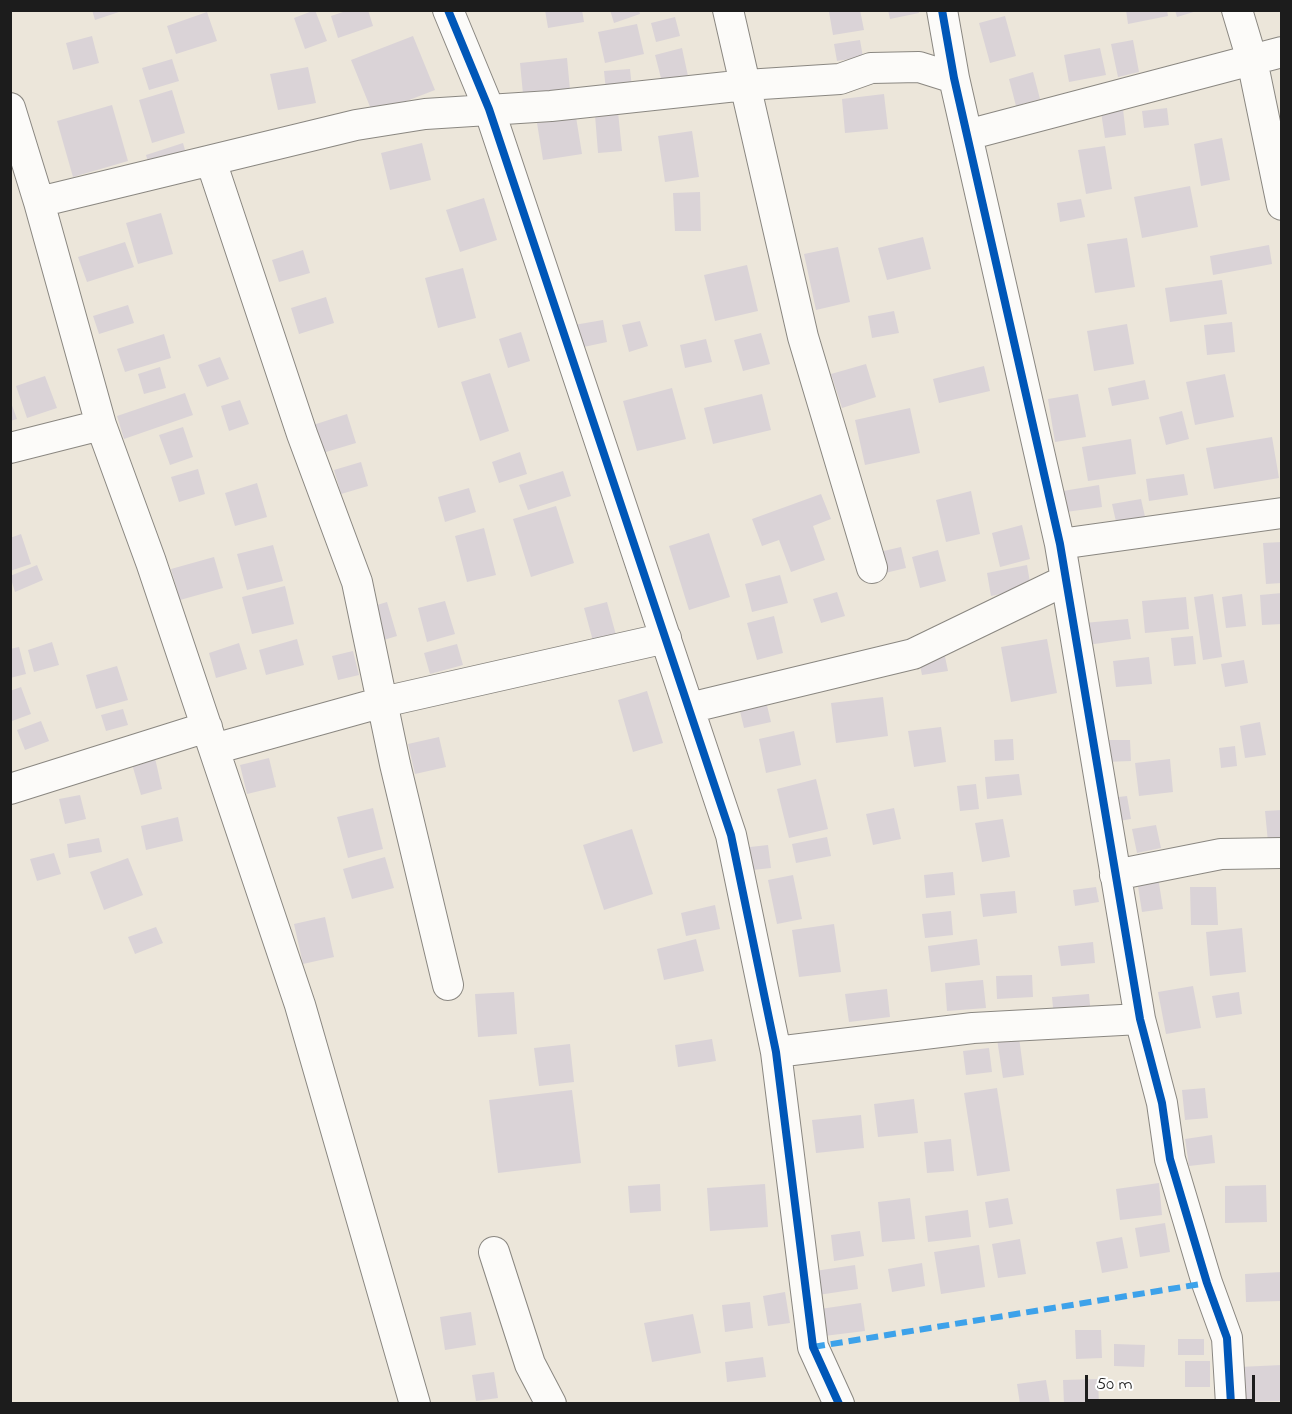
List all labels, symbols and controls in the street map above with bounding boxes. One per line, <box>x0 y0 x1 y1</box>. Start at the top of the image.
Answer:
scale bar <box>1088 1363 1258 1401</box>
text: 50 m <box>1096 1372 1133 1398</box>

